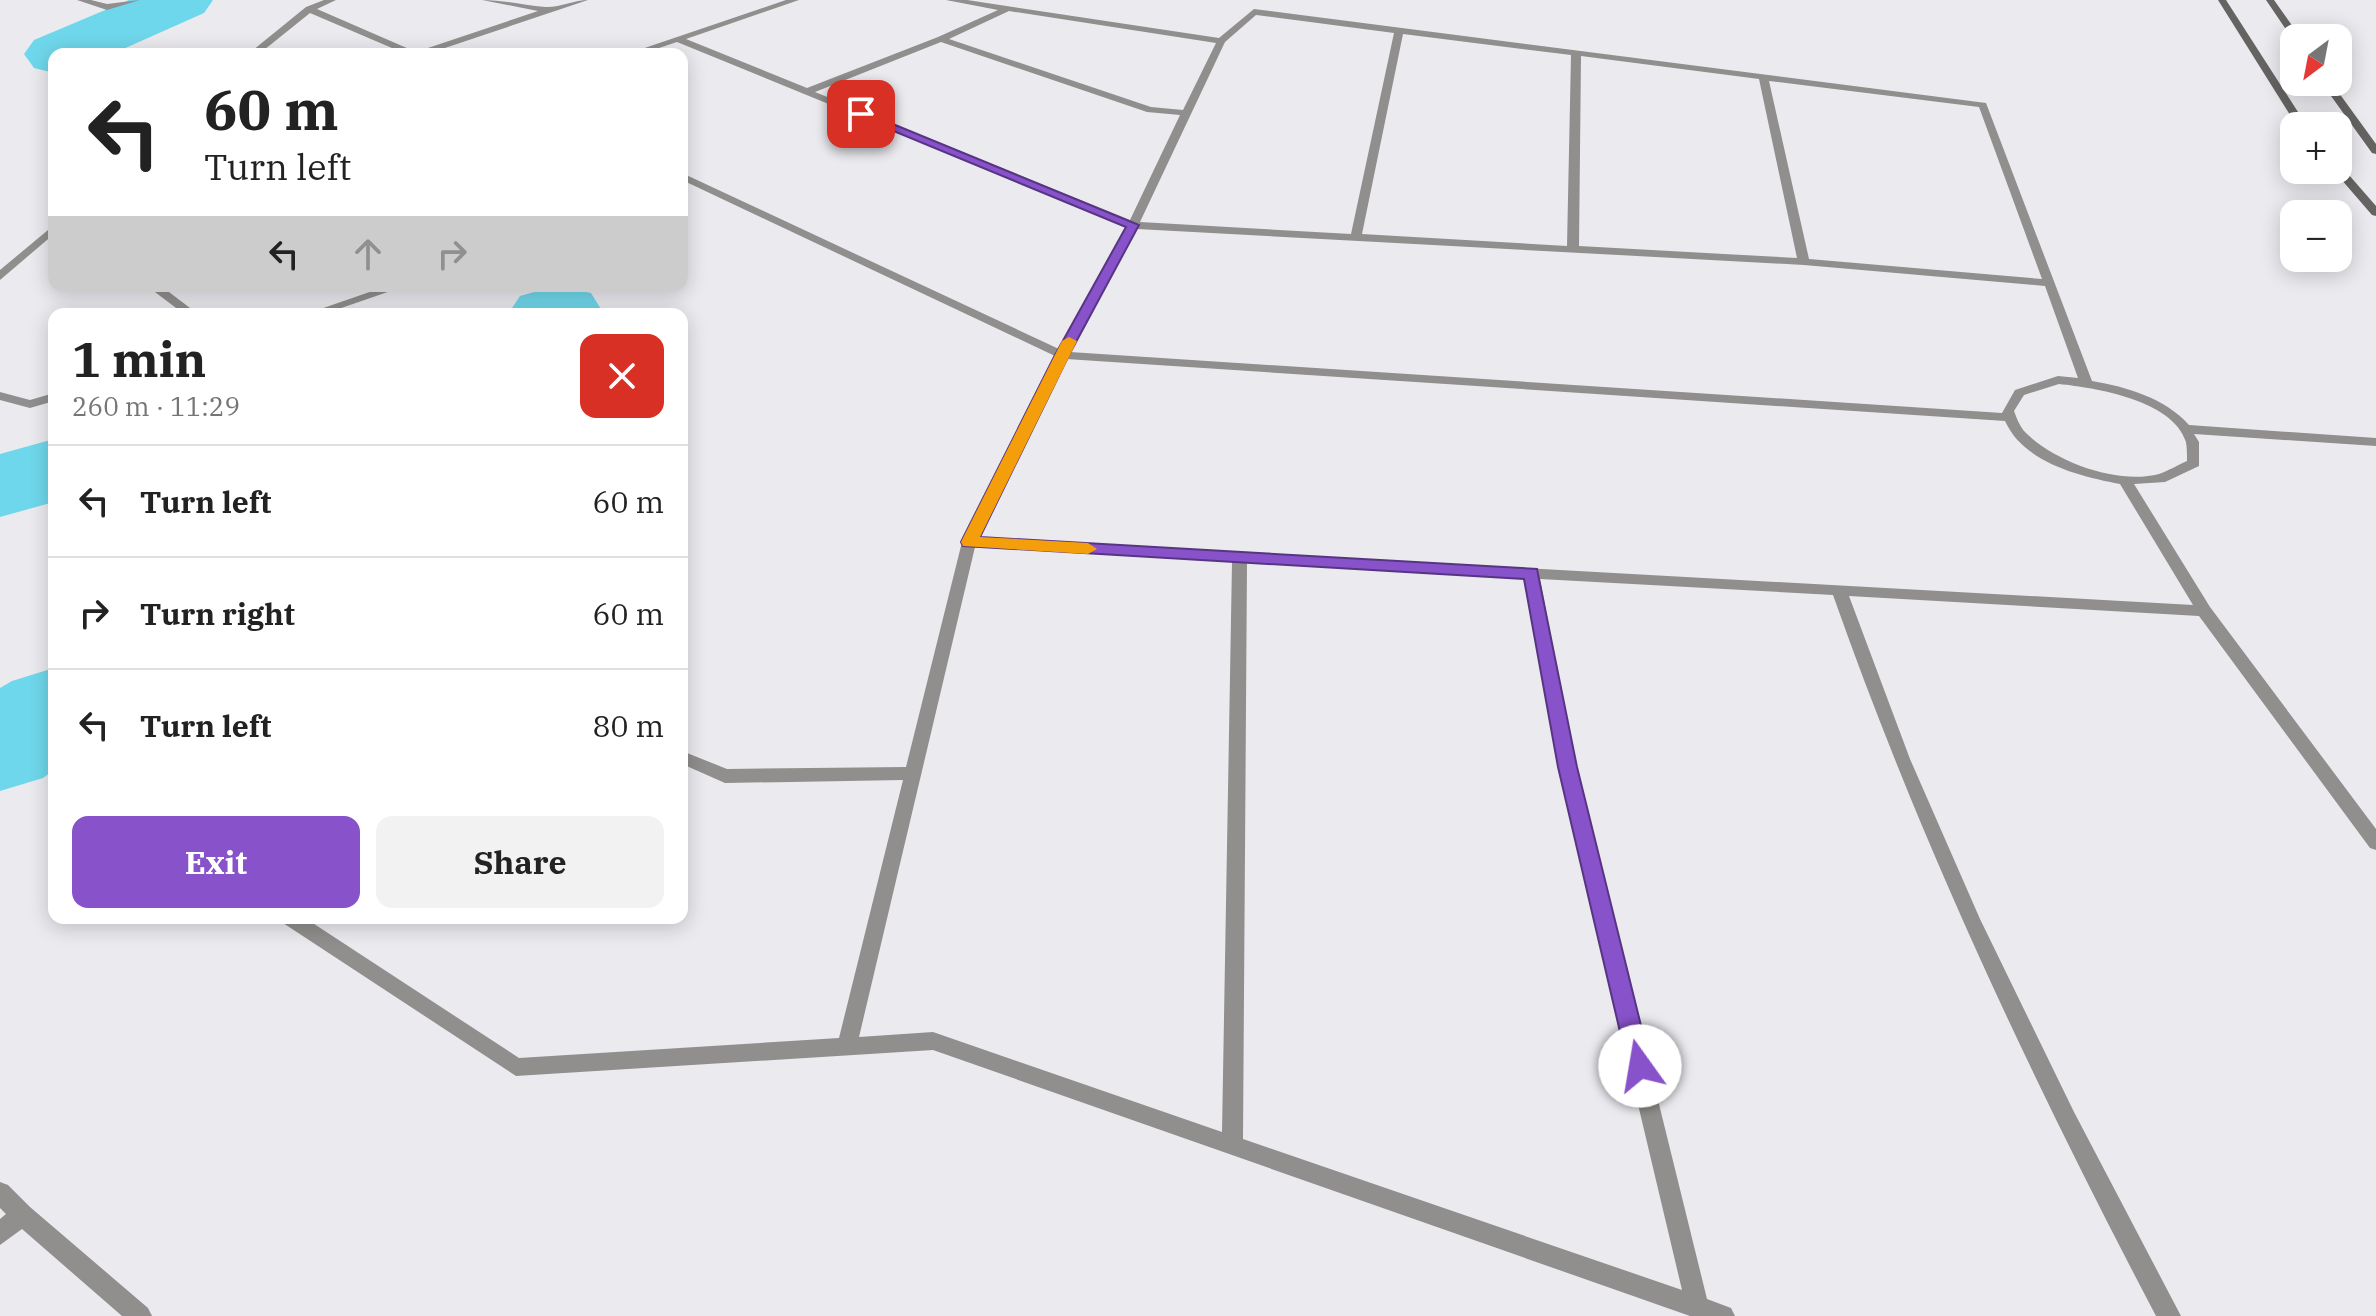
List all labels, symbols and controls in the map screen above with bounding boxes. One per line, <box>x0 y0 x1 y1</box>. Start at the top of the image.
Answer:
north arrow <box>2280 24 2352 96</box>
map controls <box>2280 24 2352 272</box>
text: 60 m <box>204 73 339 145</box>
icon: left <box>72 80 176 184</box>
pin <box>827 80 895 148</box>
icon: arrive <box>839 92 883 136</box>
button: + <box>2280 112 2352 184</box>
text: Turn left <box>204 143 351 190</box>
button: − <box>2280 200 2352 272</box>
icon: left <box>262 232 306 276</box>
icon: ahead <box>346 232 390 276</box>
icon: right <box>430 232 474 276</box>
text: 1 min <box>72 328 206 390</box>
button: close <box>580 334 664 418</box>
text: 260 m · 11:29 <box>72 389 240 423</box>
icon: left <box>72 479 116 523</box>
text: Turn left <box>140 482 272 521</box>
text: 60 m <box>592 482 664 521</box>
icon: right <box>72 591 116 635</box>
text: Turn right <box>140 594 295 633</box>
text: 60 m <box>592 594 664 633</box>
icon: left <box>72 703 116 747</box>
text: Turn left <box>140 706 272 745</box>
text: 80 m <box>592 706 664 745</box>
button: Exit <box>72 816 360 908</box>
button: Share <box>376 816 664 908</box>
position arrow <box>1598 1024 1682 1108</box>

